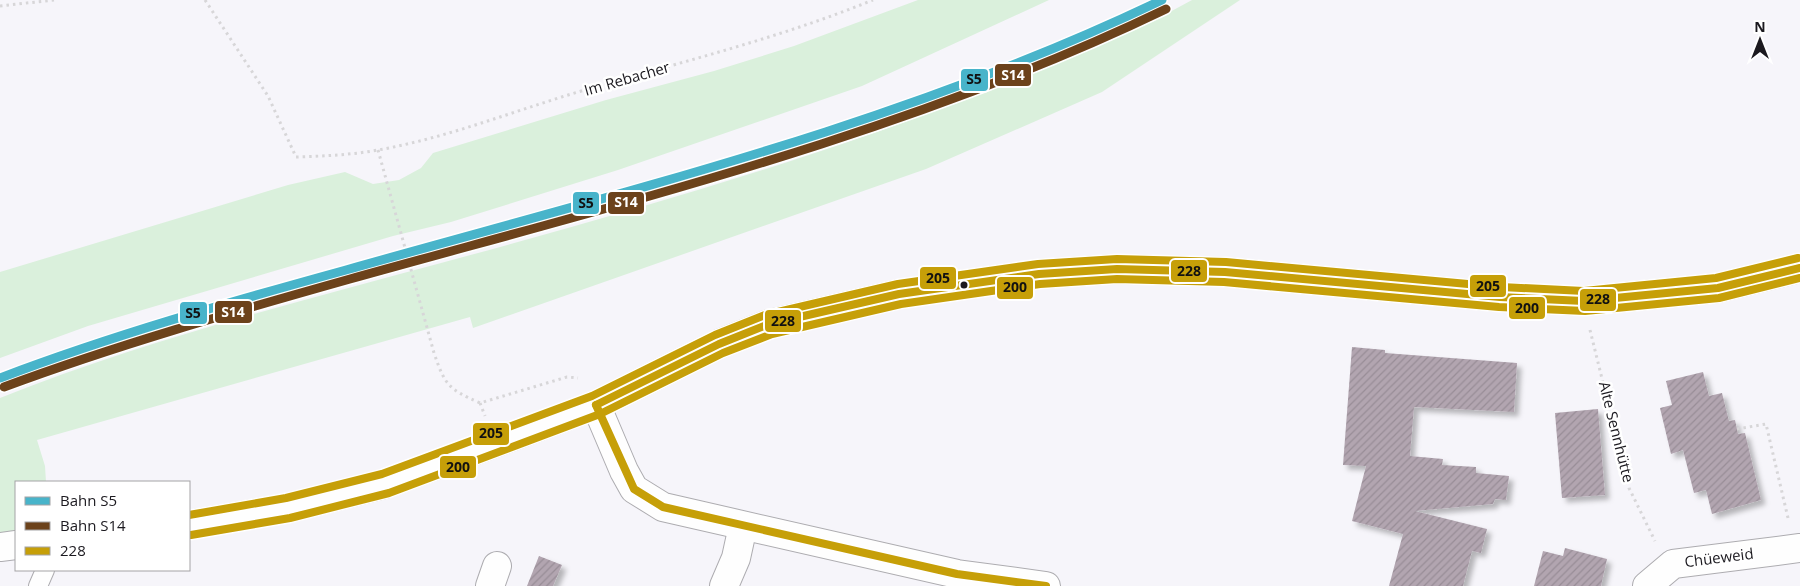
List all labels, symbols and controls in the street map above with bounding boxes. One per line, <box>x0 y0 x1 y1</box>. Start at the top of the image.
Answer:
north arrow <box>1735 15 1785 65</box>
text: N <box>1754 17 1766 36</box>
street label: Im Rebacher <box>582 56 672 100</box>
line badge: S14 <box>994 63 1032 87</box>
text: S14 <box>1001 65 1025 84</box>
line badge: S5 <box>960 68 989 92</box>
text: S5 <box>966 69 982 88</box>
line badge: S5 <box>572 191 600 215</box>
line badge: S14 <box>607 191 645 215</box>
text: S14 <box>614 192 638 211</box>
text: S5 <box>578 193 594 212</box>
line badge: 228 <box>1170 259 1208 283</box>
text: 228 <box>1177 261 1201 280</box>
line badge: 205 <box>919 266 957 290</box>
text: 205 <box>926 268 950 287</box>
line badge: 205 <box>1469 274 1507 298</box>
line badge: 200 <box>996 276 1034 300</box>
text: 205 <box>1476 276 1500 295</box>
text: 200 <box>1003 277 1027 296</box>
unlabelled marker <box>959 280 969 290</box>
line badge: 228 <box>1579 288 1617 312</box>
text: 228 <box>1586 289 1610 308</box>
line badge: 200 <box>1508 296 1546 320</box>
text: 200 <box>1515 298 1539 317</box>
line badge: S14 <box>214 300 253 324</box>
line badge: S5 <box>179 301 208 325</box>
text: S14 <box>221 302 245 321</box>
text: S5 <box>185 303 201 322</box>
line badge: 228 <box>764 309 802 333</box>
text: 228 <box>771 311 795 330</box>
street label: Alte Sennhütte <box>1595 379 1639 484</box>
line badge: 205 <box>472 422 510 446</box>
text: 205 <box>479 423 503 442</box>
line badge: 200 <box>439 455 477 479</box>
text: 200 <box>446 457 470 476</box>
legend <box>15 481 190 571</box>
text: Bahn S5 <box>60 490 117 510</box>
text: Bahn S14 <box>60 515 126 535</box>
text: 228 <box>60 540 86 560</box>
street label: Chüeweid <box>1683 543 1754 571</box>

